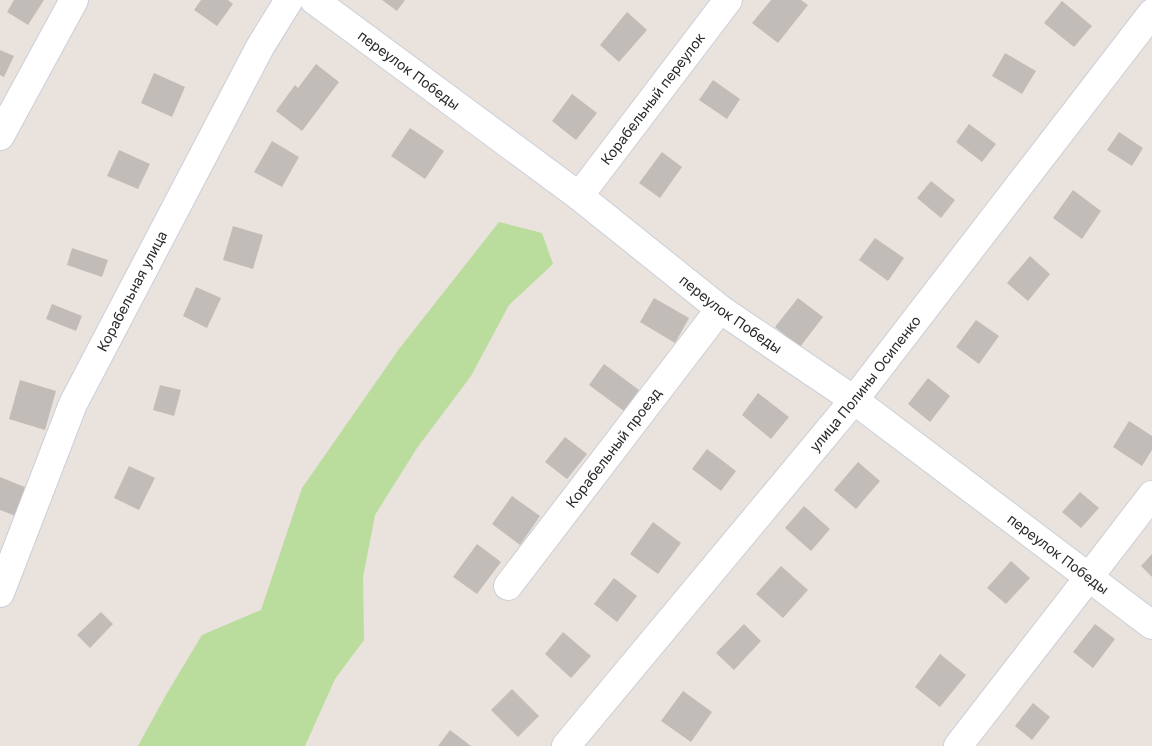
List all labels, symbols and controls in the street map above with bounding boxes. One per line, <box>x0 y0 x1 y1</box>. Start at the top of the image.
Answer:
street label: переулок Победы <box>355 27 463 113</box>
street label: Корабельный переулок <box>597 29 708 168</box>
street label: Корабельная улица <box>93 228 170 354</box>
street label: переулок Победы <box>676 271 785 357</box>
street label: улица Полины Осипенко <box>806 312 924 455</box>
street label: Корабельный проезд <box>562 384 665 511</box>
street label: переулок Победы <box>1004 510 1112 597</box>

